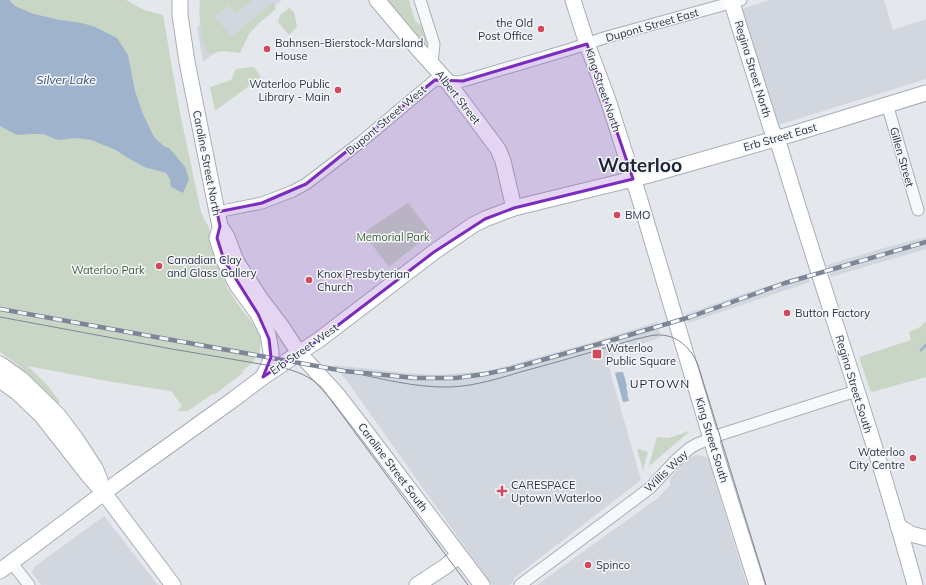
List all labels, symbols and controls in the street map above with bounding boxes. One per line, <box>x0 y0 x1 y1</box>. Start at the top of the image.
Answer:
street label: Dupont Street East <box>604 5 700 45</box>
place label: the Old Post Office <box>478 16 533 43</box>
street label: Regina Street North <box>732 19 774 119</box>
marker: the Old Post Office <box>536 24 546 34</box>
place label: Bahnsen-Bierstock-Marsland House <box>275 36 423 63</box>
marker: Bahnsen-Bierstock-Marsland House <box>262 44 272 54</box>
street label: King Street North <box>582 46 624 134</box>
street label: Albert Street <box>433 67 484 127</box>
water label: Silver Lake <box>36 72 96 87</box>
place label: Waterloo Public Library - Main <box>249 77 331 104</box>
street label: Dupont Street West <box>343 82 429 158</box>
marker: Waterloo Public Library - Main <box>333 85 343 95</box>
street label: Caroline Street North <box>190 109 224 217</box>
street label: Erb Street East <box>742 120 818 154</box>
street label: Gillen Street <box>887 125 917 189</box>
district label: Waterloo <box>598 153 682 177</box>
place label: BMO <box>625 208 650 222</box>
marker: BMO <box>612 210 622 220</box>
park label: Memorial Park <box>356 230 430 244</box>
place label: Canadian Clay and Glass Gallery <box>167 253 257 280</box>
marker: Canadian Clay and Glass Gallery <box>154 261 164 271</box>
park label: Waterloo Park <box>71 263 145 277</box>
place label: Knox Presbyterian Church <box>317 267 410 294</box>
marker: Knox Presbyterian Church <box>304 275 314 285</box>
place label: Button Factory <box>795 306 870 320</box>
marker: Button Factory <box>782 308 792 318</box>
street label: Erb Street West <box>267 320 341 378</box>
street label: Regina Street South <box>832 333 876 435</box>
place label: Waterloo Public Square <box>606 341 676 368</box>
marker: Waterloo Public Square <box>591 348 603 360</box>
district label: UPTOWN <box>630 376 690 391</box>
street label: King Street South <box>692 396 732 484</box>
street label: Caroline Street South <box>355 420 431 514</box>
place label: Waterloo City Centre <box>849 445 905 472</box>
street label: Willis Way <box>641 447 691 495</box>
marker: Waterloo City Centre <box>908 453 918 463</box>
place label: CARESPACE Uptown Waterloo <box>511 478 602 505</box>
marker: CARESPACE Uptown Waterloo <box>496 485 508 497</box>
place label: Spinco <box>596 558 630 572</box>
marker: Spinco <box>583 560 593 570</box>

